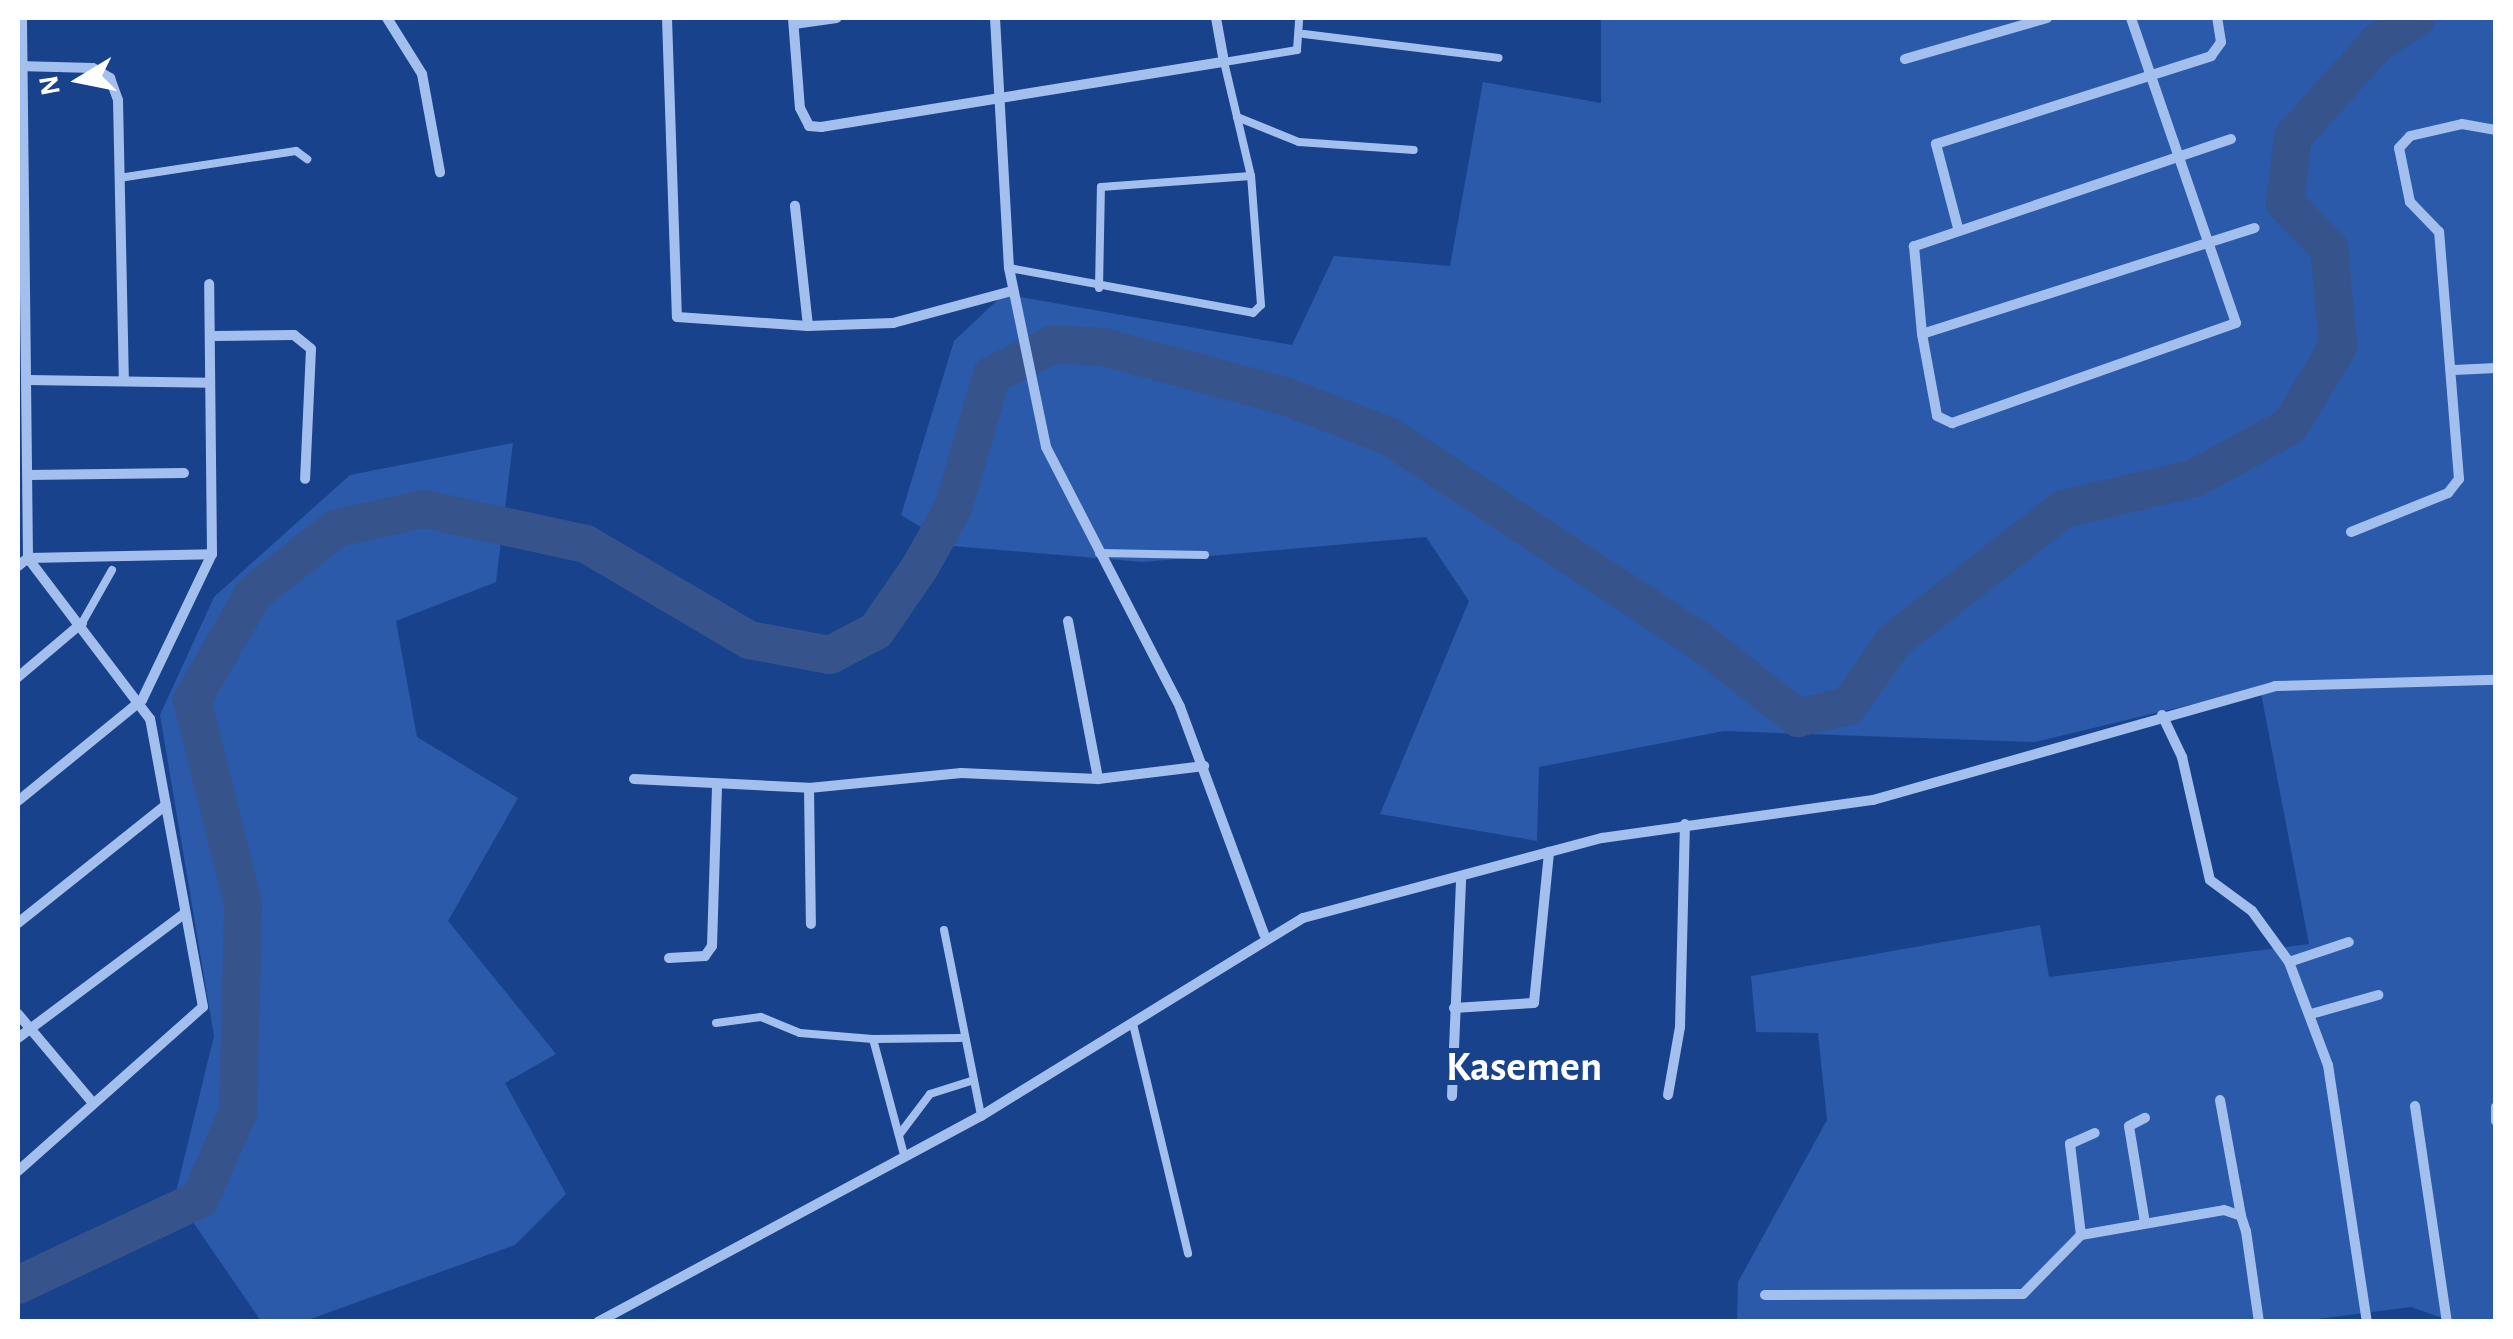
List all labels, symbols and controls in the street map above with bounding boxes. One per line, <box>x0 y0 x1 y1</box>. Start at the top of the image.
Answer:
north arrow <box>30 30 130 130</box>
text: N <box>35 73 66 97</box>
district label: Kasemen <box>1446 1042 1602 1092</box>

